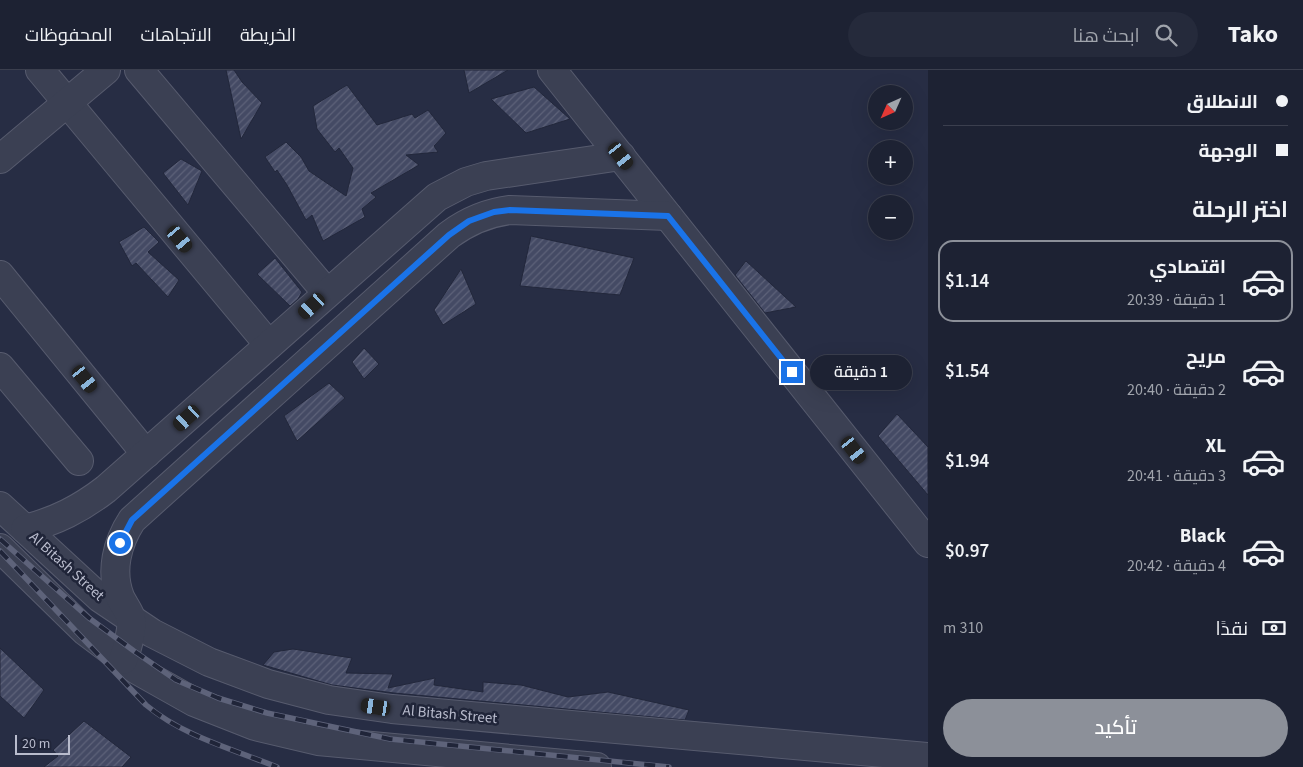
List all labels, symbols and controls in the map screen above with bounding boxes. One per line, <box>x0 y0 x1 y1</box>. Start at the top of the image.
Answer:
search box <box>848 12 1198 57</box>
text: Tako <box>1228 17 1278 52</box>
icon: search <box>1152 21 1180 49</box>
text: المحفوظات <box>25 23 113 48</box>
text: الاتجاهات <box>141 23 212 48</box>
text: الخريطة <box>240 23 296 48</box>
text: ابحث هنا <box>1072 23 1140 50</box>
north arrow <box>868 85 912 130</box>
map controls <box>868 85 913 240</box>
text: الانطلاق <box>1187 89 1258 116</box>
text: الوجهة <box>1198 138 1258 165</box>
car <box>605 140 636 172</box>
button: + <box>868 140 913 185</box>
text: اختر الرحلة <box>1192 194 1288 226</box>
button: − <box>868 195 913 240</box>
car <box>164 223 195 255</box>
text: اقتصادي <box>1150 254 1226 281</box>
icon: car <box>1241 259 1286 304</box>
text: $1.14 <box>945 268 989 295</box>
text: 1 دقيقة · 20:39 <box>1127 289 1226 311</box>
car <box>295 290 328 322</box>
text: مريح <box>1186 344 1226 371</box>
icon: car <box>1241 349 1286 394</box>
callout: 1 دقيقة <box>810 354 912 390</box>
text: $1.54 <box>945 358 989 385</box>
route end <box>781 361 803 383</box>
text: 1 دقيقة <box>834 361 888 383</box>
car <box>69 363 100 395</box>
text: 2 دقيقة · 20:40 <box>1127 379 1226 401</box>
car <box>170 402 203 434</box>
text: XL <box>1205 433 1226 460</box>
car <box>838 434 869 466</box>
icon: car <box>1241 439 1286 484</box>
text: $1.94 <box>945 448 989 475</box>
text: 3 دقيقة · 20:41 <box>1127 465 1226 487</box>
text: Black <box>1180 523 1226 550</box>
street label: Al Bitash Street <box>24 527 109 606</box>
icon: car <box>1241 529 1286 574</box>
route start <box>109 532 131 554</box>
text: $0.97 <box>945 538 989 565</box>
text: 4 دقيقة · 20:42 <box>1127 555 1226 577</box>
icon: cash <box>1260 614 1288 642</box>
text: نقدًا <box>1216 616 1248 643</box>
text: 310 m <box>943 617 983 639</box>
car <box>360 697 391 717</box>
button: تأكيد <box>943 699 1288 757</box>
street label: Al Bitash Street <box>402 700 498 729</box>
scale bar <box>15 732 70 755</box>
text: 20 m <box>22 734 50 754</box>

